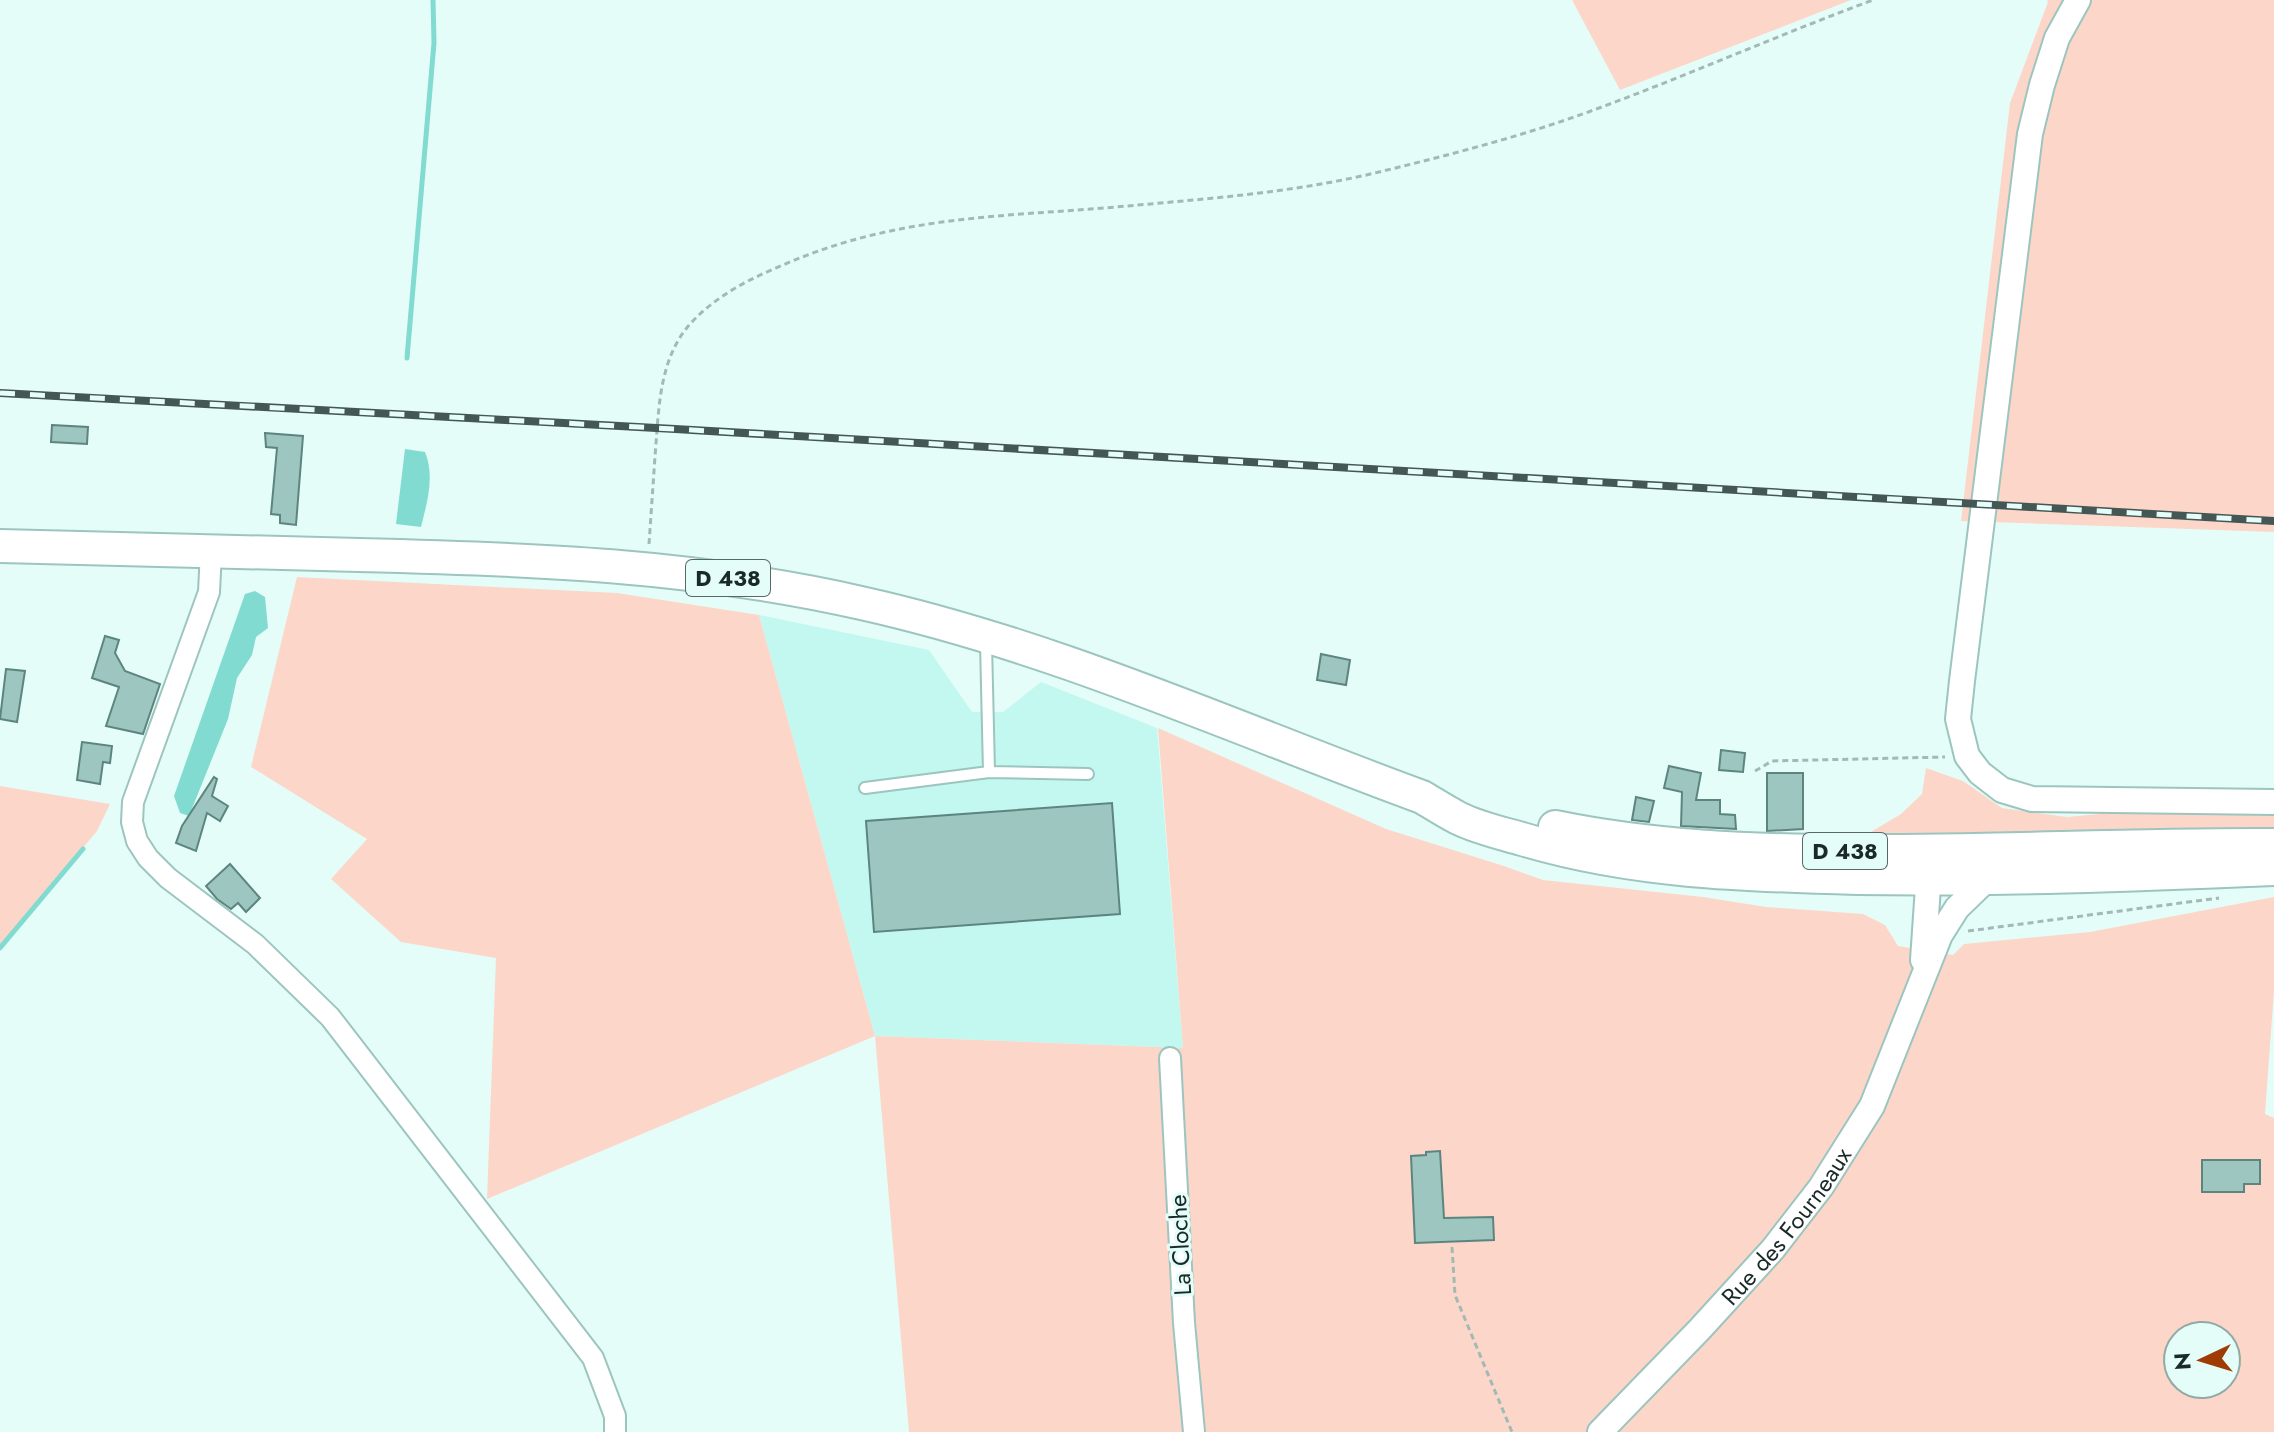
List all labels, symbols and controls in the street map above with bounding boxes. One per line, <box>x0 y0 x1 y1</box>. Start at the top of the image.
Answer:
road number: D 438 <box>686 560 770 596</box>
road number: D 438 <box>1803 833 1887 869</box>
street label: Rue des Fourneaux <box>1713 1139 1860 1313</box>
street label: La Cloche <box>1160 1194 1200 1296</box>
north arrow <box>2162 1320 2242 1400</box>
text: N <box>2165 1352 2199 1371</box>

